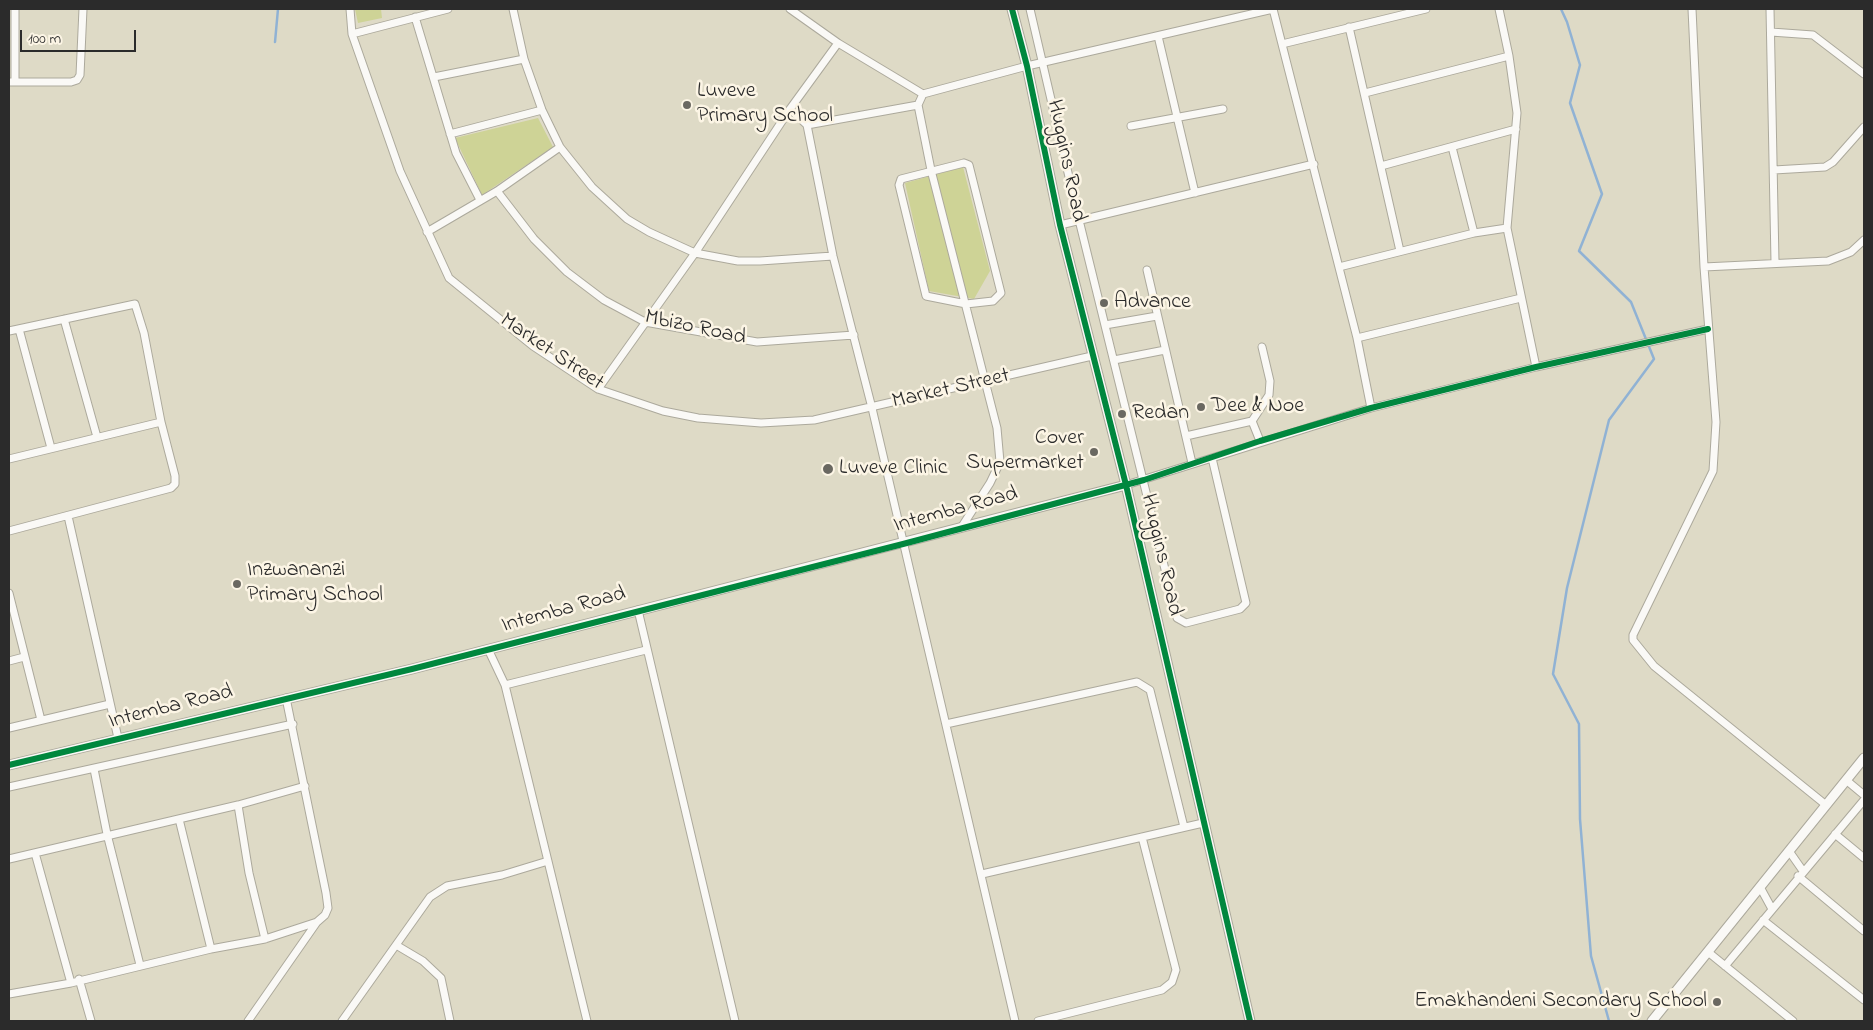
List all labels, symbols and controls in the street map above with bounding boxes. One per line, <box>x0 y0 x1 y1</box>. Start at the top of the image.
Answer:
scale bar <box>22 20 139 52</box>
text: 100 m <box>28 28 61 50</box>
place label: Luveve Primary School <box>697 79 833 130</box>
street label: Huggins Road <box>1039 97 1091 225</box>
marker: Luveve Primary School <box>681 99 693 111</box>
place label: Advance <box>1114 290 1191 316</box>
marker: Advance <box>1098 297 1110 309</box>
street label: Mbizo Road <box>642 305 748 353</box>
street label: Market Street <box>494 309 608 397</box>
street label: Market Street <box>890 364 1012 416</box>
place label: Dee & Noe <box>1211 394 1304 420</box>
place label: Redan <box>1132 401 1189 427</box>
marker: Dee & Noe <box>1195 401 1207 413</box>
marker: Redan <box>1116 408 1128 420</box>
place label: Cover Supermarket <box>966 426 1084 478</box>
marker: Cover Supermarket <box>1088 446 1100 458</box>
place label: Luveve Clinic <box>839 456 947 482</box>
marker: Luveve Clinic <box>821 462 835 476</box>
street label: Intemba Road <box>891 482 1021 540</box>
street label: Huggins Road <box>1133 491 1187 619</box>
place label: Inzwananzi Primary School <box>247 558 383 610</box>
marker: Inzwananzi Primary School <box>231 578 243 590</box>
street label: Intemba Road <box>499 582 629 640</box>
street label: Intemba Road <box>106 680 236 736</box>
place label: Emakhandeni Secondary School <box>1414 989 1707 1015</box>
marker: Emakhandeni Secondary School <box>1711 996 1723 1008</box>

